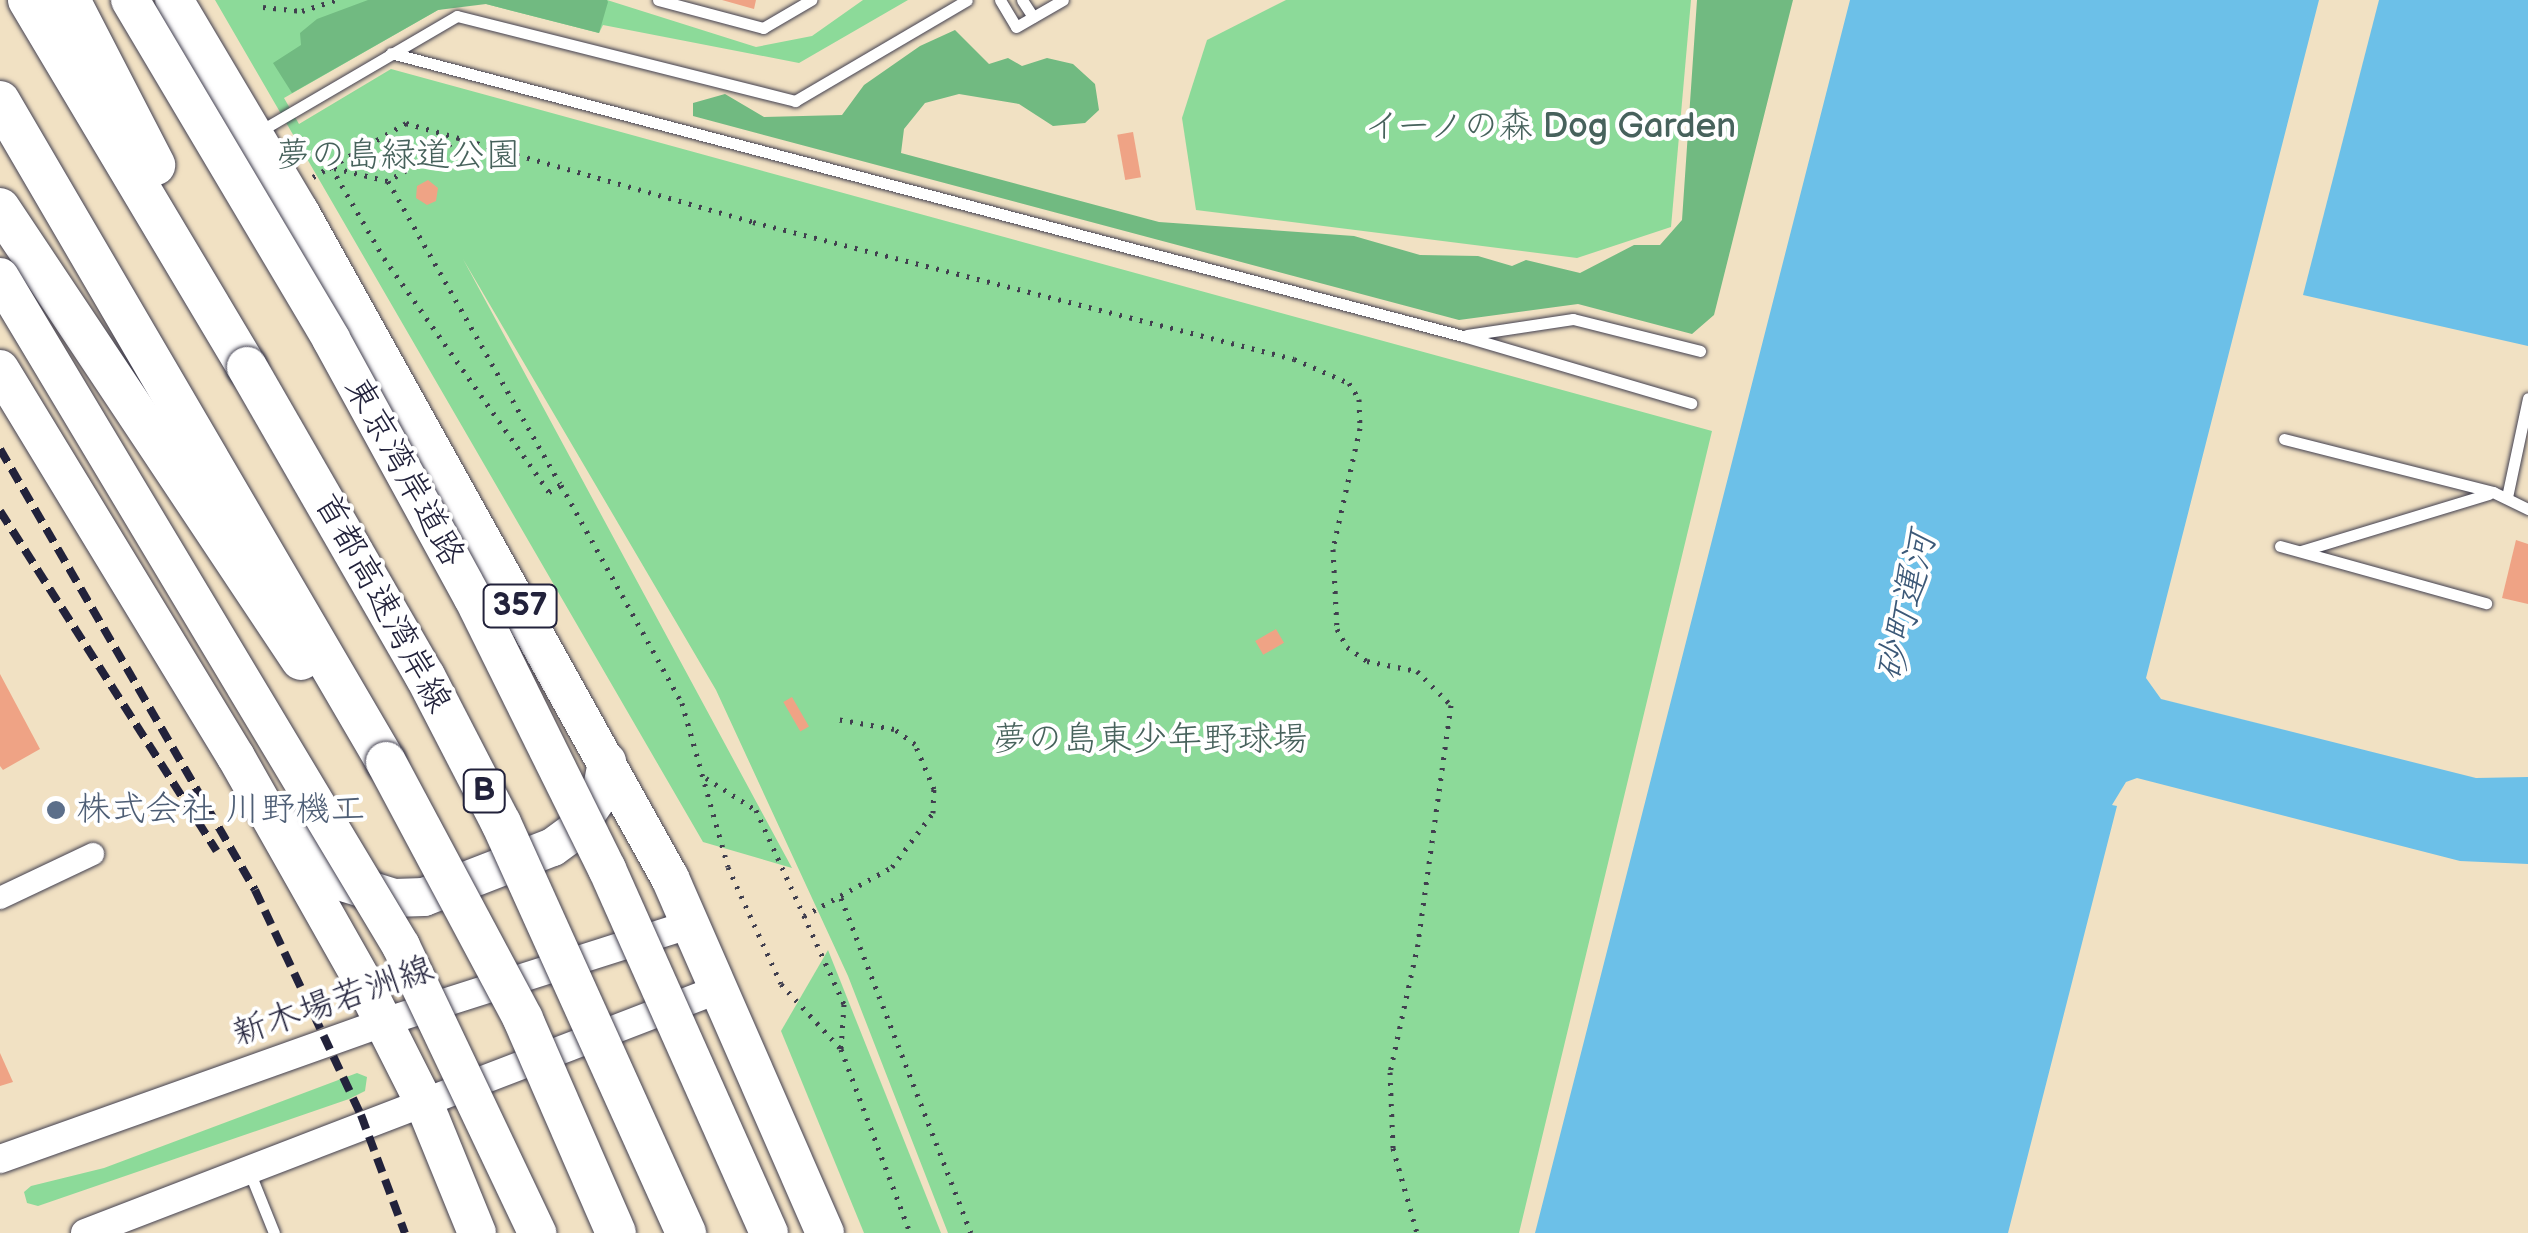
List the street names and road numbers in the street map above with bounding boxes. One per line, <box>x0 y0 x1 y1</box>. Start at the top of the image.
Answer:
street label: 東京湾岸道路 <box>335 370 473 574</box>
street label: 首都高速湾岸線 <box>304 486 460 720</box>
road number: 357 <box>482 579 558 633</box>
road number: B <box>462 764 506 818</box>
street label: 新木場若洲線 <box>227 948 439 1056</box>

